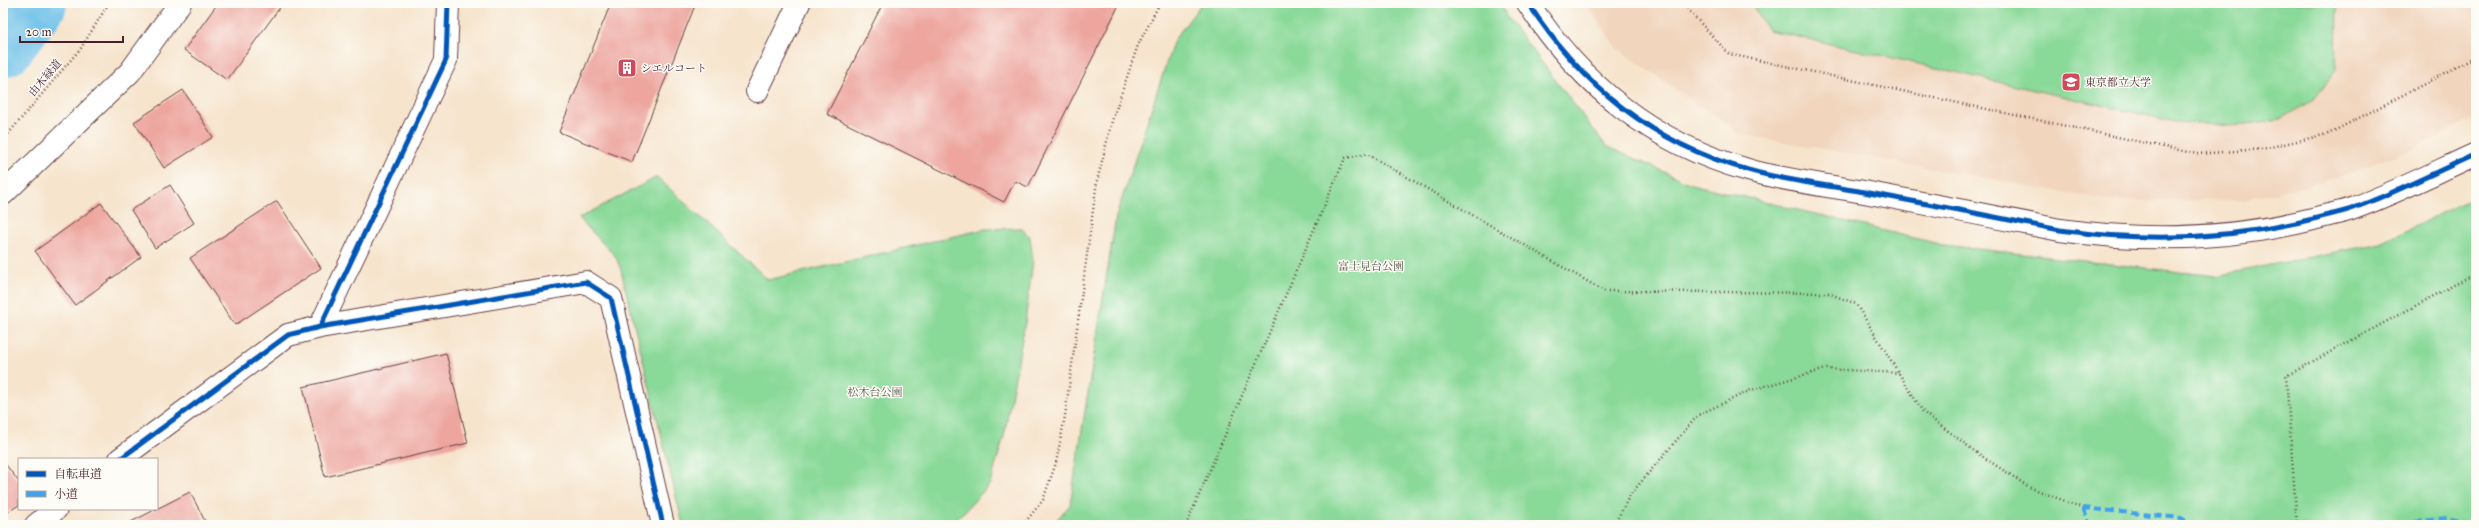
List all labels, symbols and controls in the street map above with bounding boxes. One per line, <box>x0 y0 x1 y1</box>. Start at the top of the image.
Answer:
scale bar <box>20 18 123 44</box>
text: 20 m <box>26 25 52 39</box>
street label: 由木緑道 <box>26 57 64 99</box>
building icon: シエルコート <box>616 57 638 79</box>
place label: シエルコート <box>641 62 707 75</box>
school or university icon: 東京都立大学 <box>2060 71 2082 93</box>
place label: 東京都立大学 <box>2085 76 2151 89</box>
park label: 富士見台公園 <box>1338 260 1404 273</box>
park label: 松木台公園 <box>848 386 903 399</box>
legend <box>18 458 158 510</box>
text: 自転車道 <box>54 467 102 481</box>
text: 小道 <box>54 487 78 501</box>

